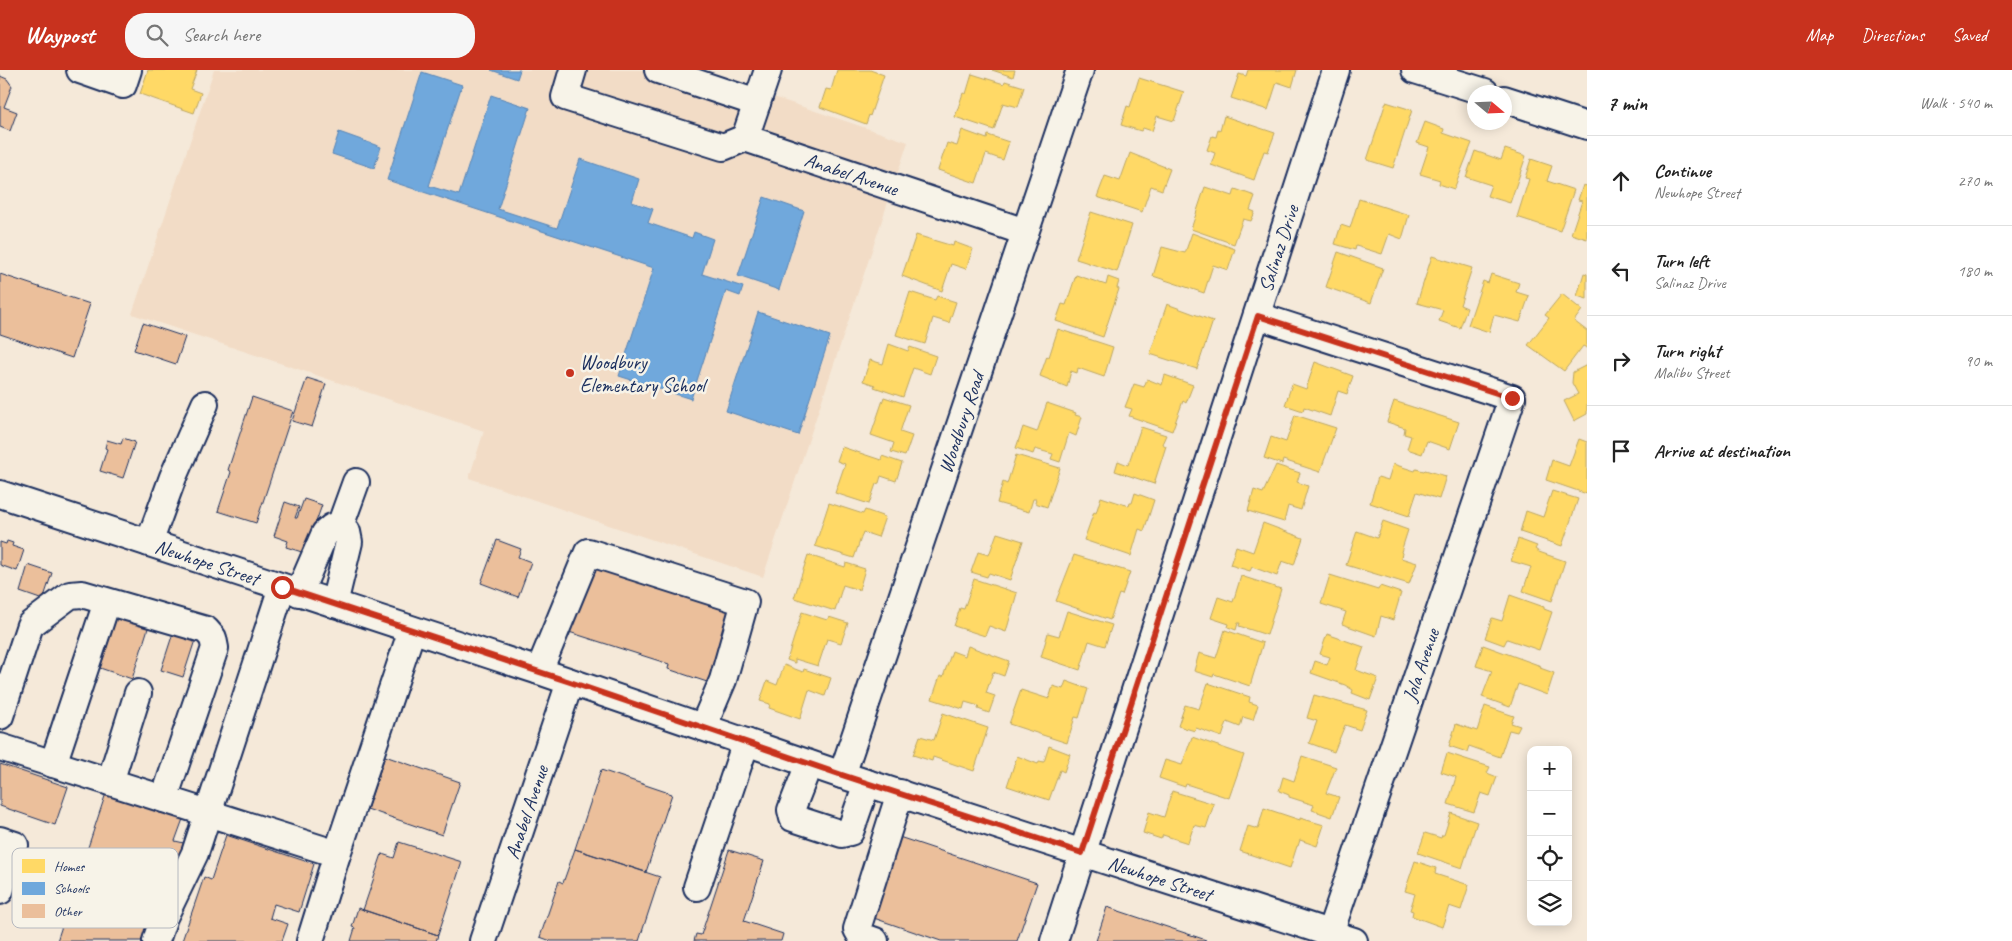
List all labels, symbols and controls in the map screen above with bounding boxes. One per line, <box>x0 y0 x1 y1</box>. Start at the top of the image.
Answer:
search box <box>125 13 475 58</box>
text: Waypost <box>25 20 95 50</box>
icon: search <box>143 21 171 49</box>
text: Search here <box>183 23 260 47</box>
text: Map <box>1806 24 1833 46</box>
text: Directions <box>1861 24 1924 46</box>
text: Saved <box>1952 24 1987 46</box>
north arrow <box>1467 85 1512 130</box>
text: 7 min <box>1607 90 1647 116</box>
text: Walk · 540 m <box>1920 93 1992 113</box>
street label: Anabel Avenue <box>801 146 903 201</box>
text: Continue <box>1654 159 1711 183</box>
icon: ahead <box>1607 167 1635 195</box>
text: 270 m <box>1958 171 1992 191</box>
text: Newhope Street <box>1654 183 1740 203</box>
street label: Salinaz Drive <box>1253 200 1304 295</box>
text: Turn left <box>1654 249 1709 273</box>
icon: left <box>1607 257 1635 285</box>
text: 180 m <box>1958 261 1992 281</box>
text: Salinaz Drive <box>1654 273 1726 293</box>
text: Turn right <box>1654 339 1721 363</box>
icon: right <box>1607 347 1635 375</box>
place label: Woodbury Elementary School <box>580 350 708 398</box>
text: 90 m <box>1965 351 1992 371</box>
text: Malibu Street <box>1654 363 1730 383</box>
street label: Woodbury Road <box>932 366 991 476</box>
marker: Woodbury Elementary School <box>564 367 576 379</box>
route end <box>1501 387 1524 410</box>
icon: arrive <box>1607 437 1635 465</box>
text: Arrive at destination <box>1654 439 1790 463</box>
street label: Newhope Street <box>152 533 265 592</box>
route start <box>271 576 294 599</box>
street label: Jola Avenue <box>1397 624 1446 706</box>
map controls <box>1527 746 1572 926</box>
button: + <box>1527 746 1572 791</box>
street label: Anabel Avenue <box>499 761 554 862</box>
button: − <box>1527 791 1572 836</box>
button: locate <box>1527 836 1572 881</box>
legend <box>12 848 178 928</box>
street label: Newhope Street <box>1105 850 1218 908</box>
text: Homes <box>54 858 85 875</box>
text: Schools <box>54 880 90 897</box>
button: layers <box>1527 881 1572 926</box>
text: Other <box>54 903 83 920</box>

